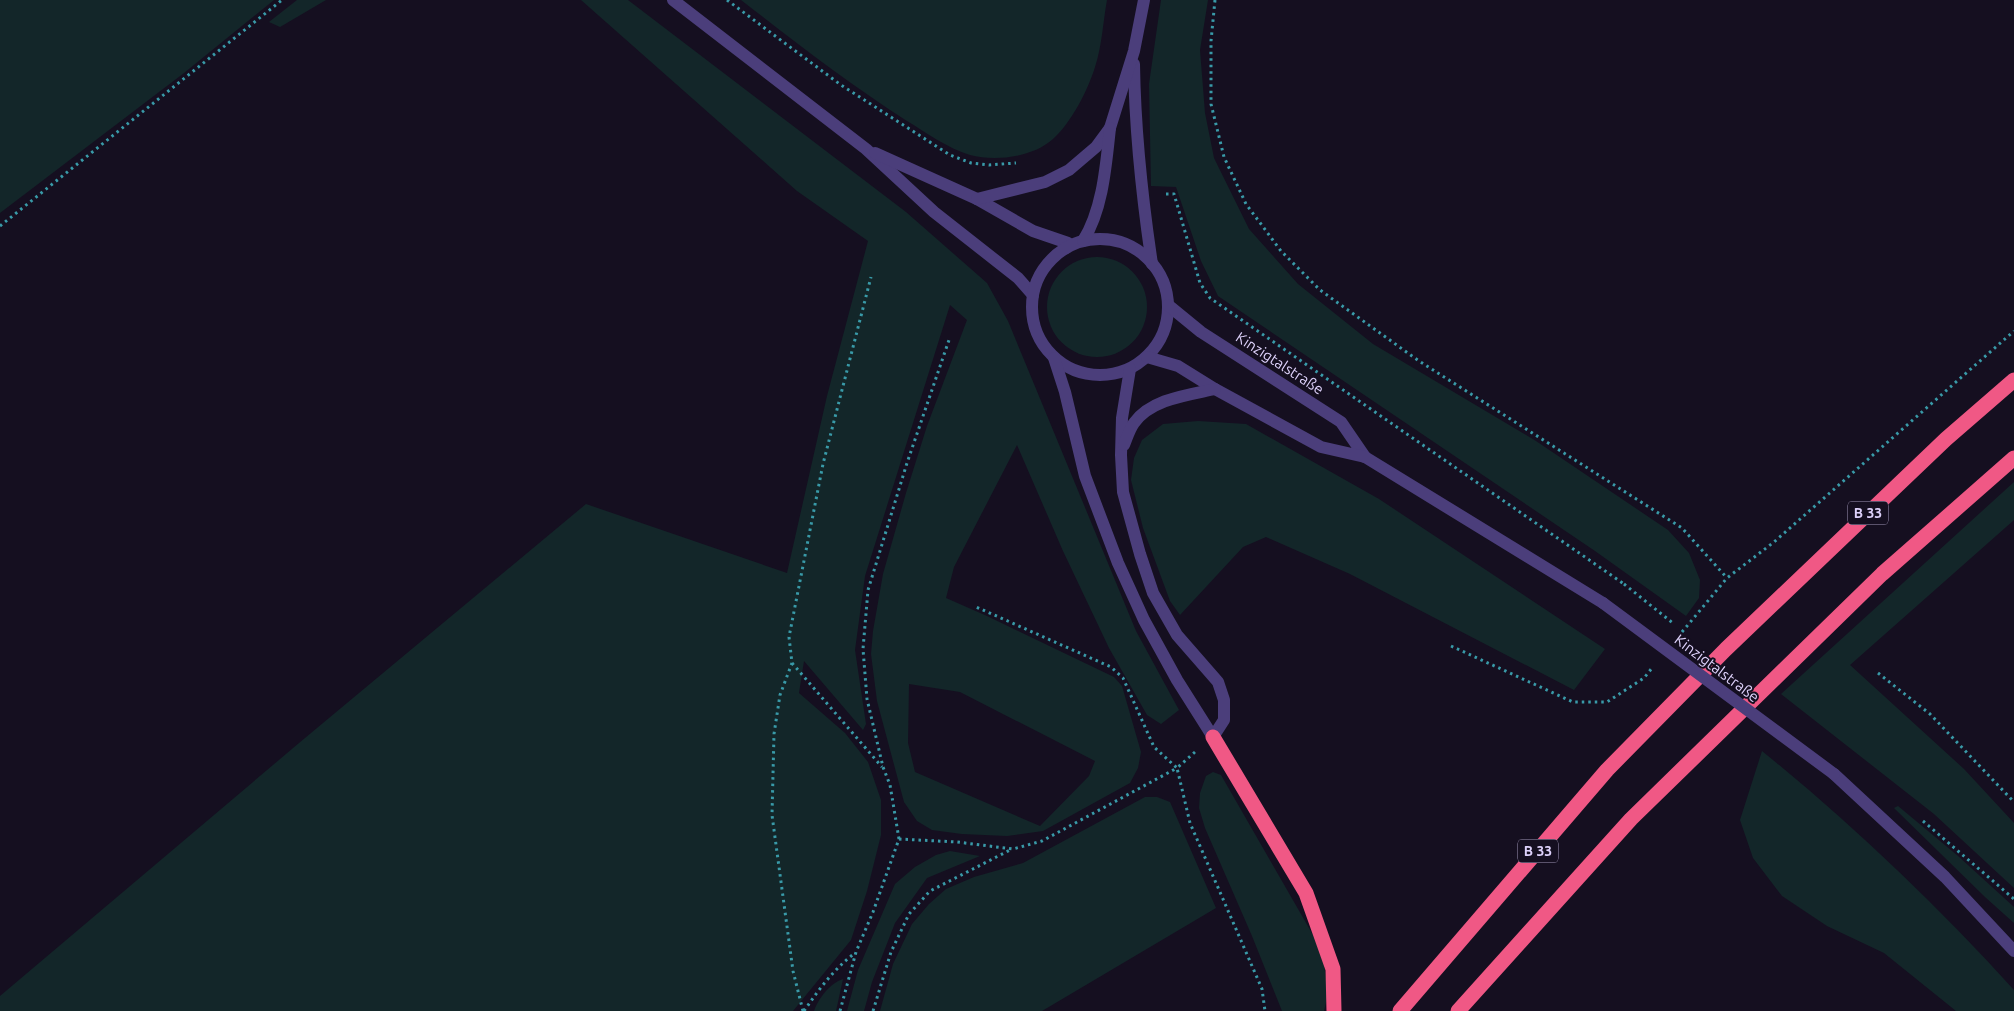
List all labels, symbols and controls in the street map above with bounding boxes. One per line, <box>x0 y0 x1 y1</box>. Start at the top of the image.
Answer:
street label: Kinzigtalstraße <box>1233 328 1327 398</box>
road number: B 33 <box>1848 502 1888 524</box>
street label: Kinzigtalstraße <box>1671 631 1763 705</box>
road number: B 33 <box>1518 839 1558 862</box>

